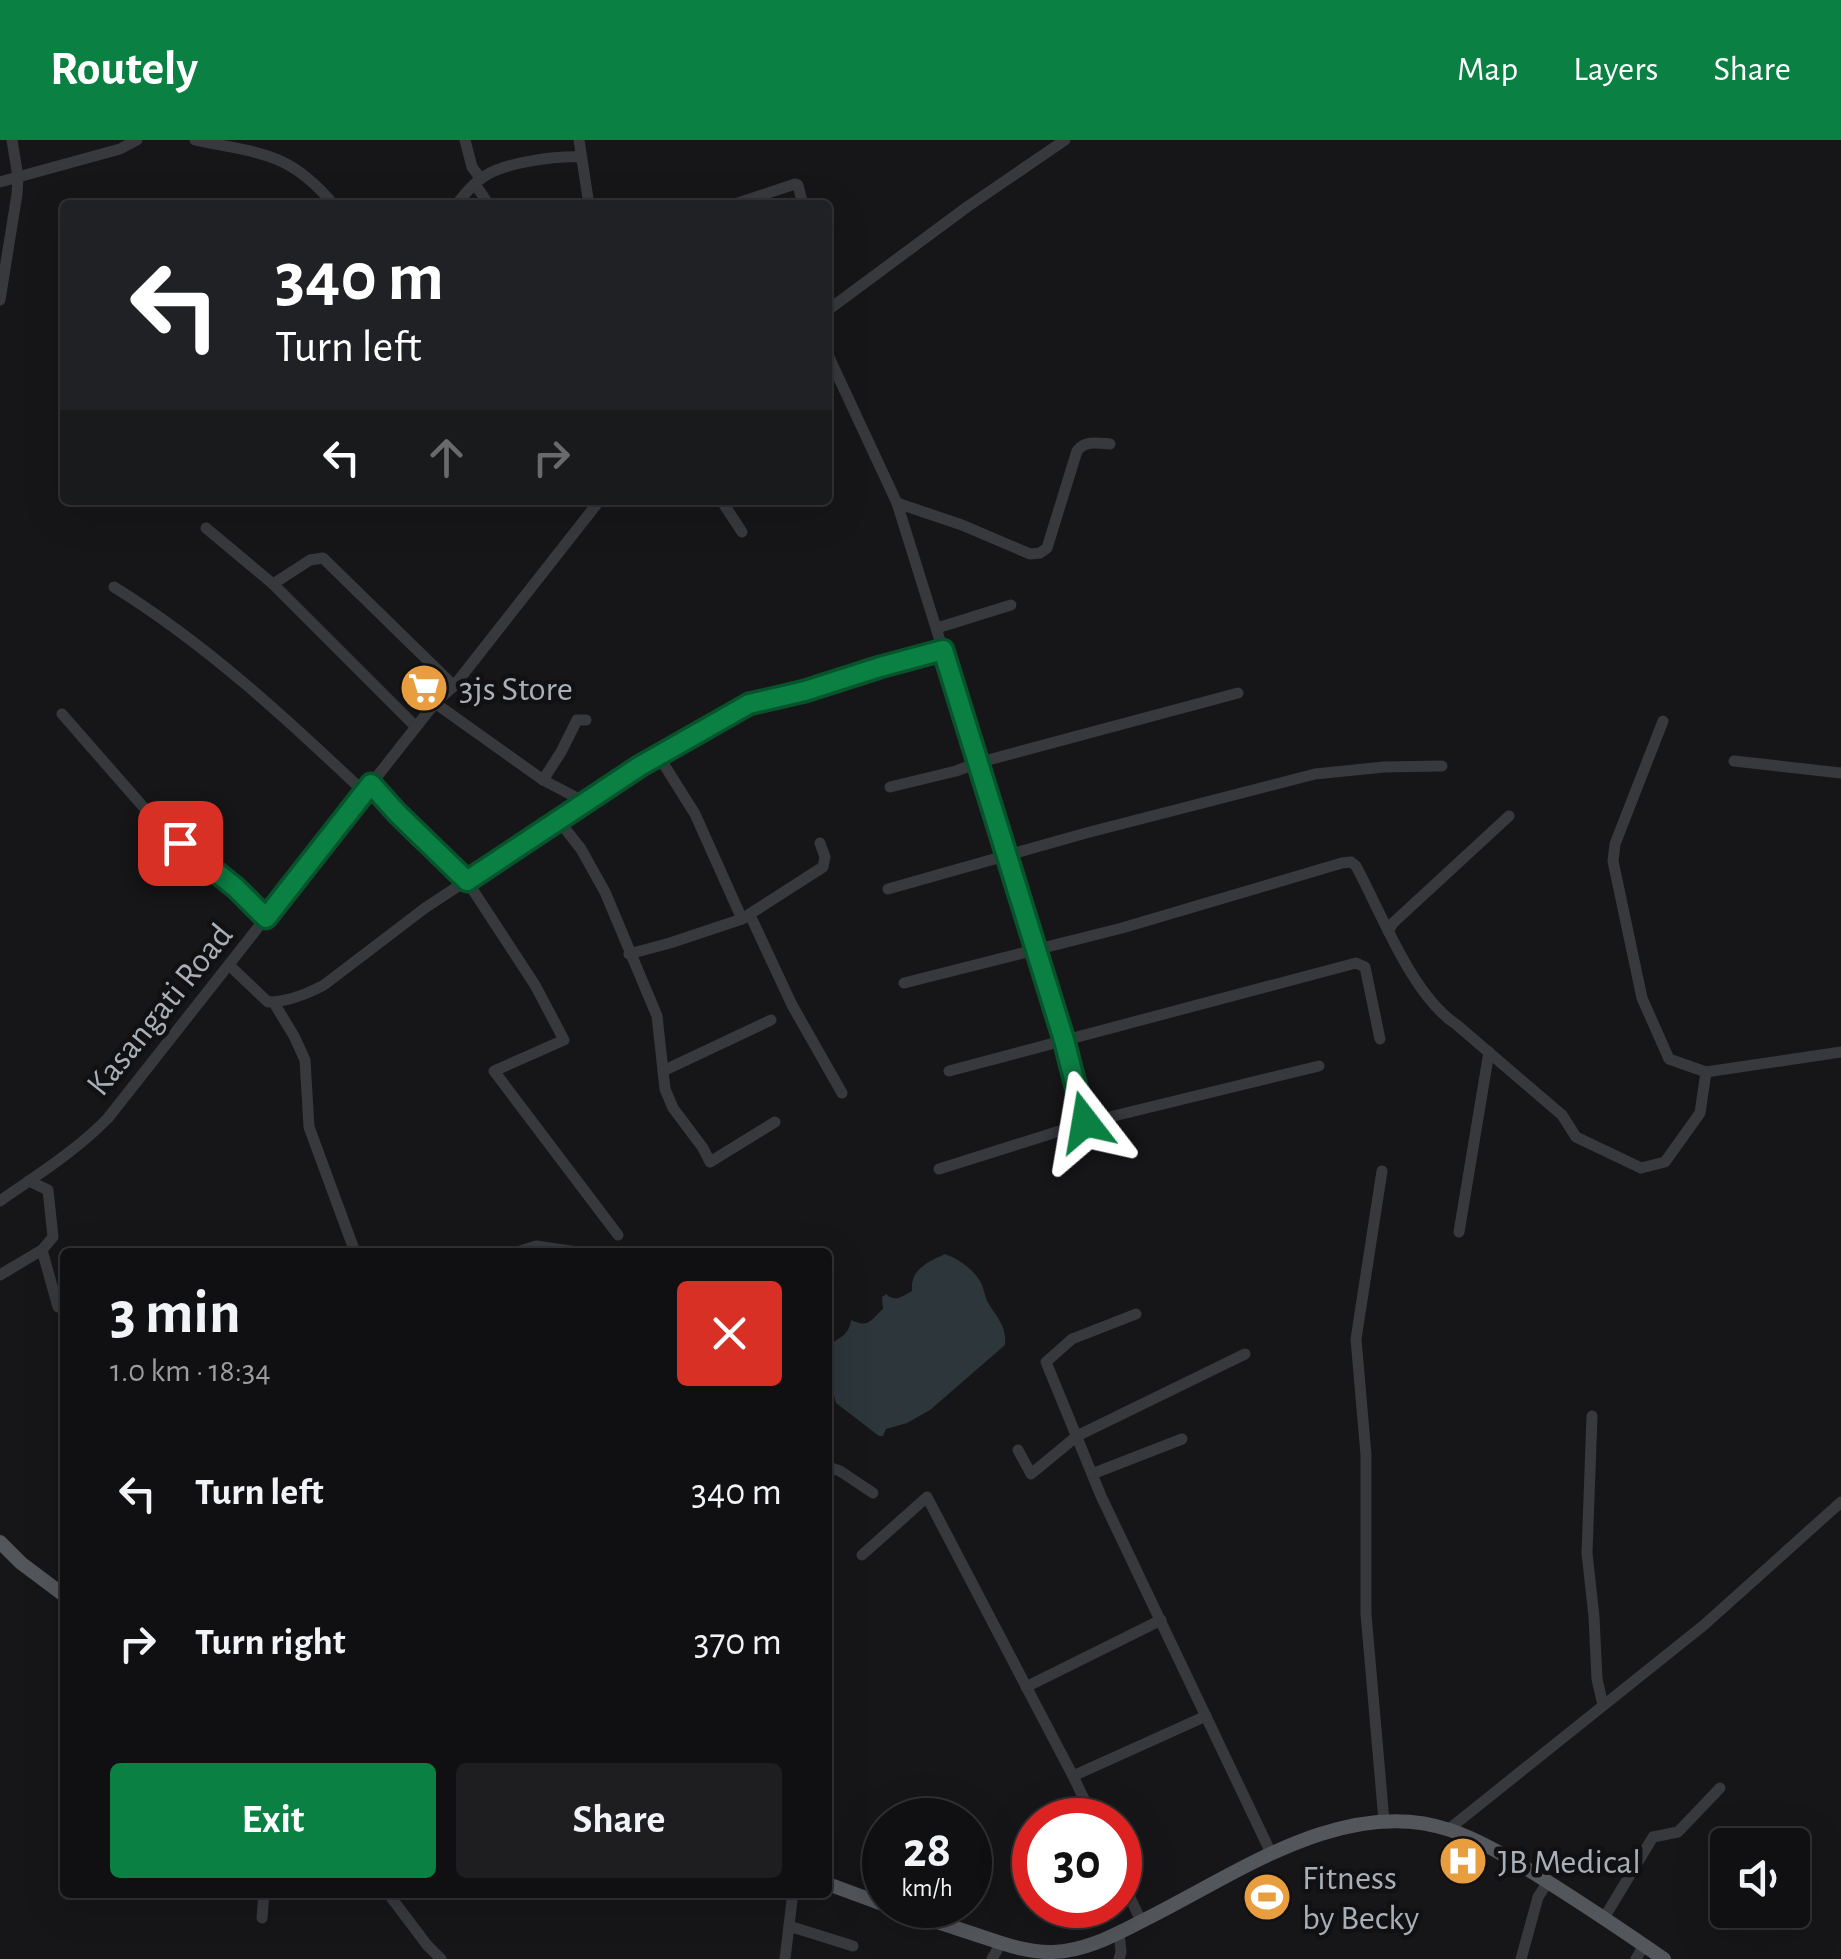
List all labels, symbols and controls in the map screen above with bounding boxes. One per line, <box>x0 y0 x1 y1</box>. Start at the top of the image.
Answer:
text: Routely <box>50 46 198 94</box>
text: Map <box>1457 52 1518 87</box>
text: Layers <box>1573 52 1658 87</box>
text: Share <box>1713 52 1791 87</box>
icon: left <box>110 240 240 370</box>
text: 340 m <box>275 243 444 313</box>
text: Turn left <box>275 325 422 370</box>
icon: left <box>314 430 369 485</box>
icon: ahead <box>419 430 474 485</box>
icon: right <box>524 430 579 485</box>
supermarket icon: 3js Store <box>398 662 450 714</box>
place label: 3js Store <box>459 672 573 707</box>
pin <box>138 801 223 886</box>
icon: arrive <box>153 816 208 871</box>
street label: Kasangati Road <box>81 917 240 1102</box>
position arrow <box>1033 1070 1137 1174</box>
button: close <box>677 1281 782 1386</box>
text: 3 min <box>110 1284 241 1344</box>
text: 1.0 km · 18:34 <box>110 1355 271 1387</box>
icon: left <box>110 1466 165 1521</box>
text: Turn left <box>195 1474 323 1512</box>
text: 340 m <box>691 1474 782 1512</box>
icon: right <box>110 1616 165 1671</box>
text: Turn right <box>195 1624 345 1662</box>
text: 370 m <box>694 1624 782 1662</box>
button: Exit <box>110 1763 436 1878</box>
button: Share <box>456 1763 782 1878</box>
speed limit sign: 30 <box>1012 1798 1142 1928</box>
text: 28 <box>903 1826 951 1876</box>
map controls <box>1710 1828 1810 1928</box>
button: sound <box>1710 1828 1810 1928</box>
hospital icon: JB Medical <box>1437 1835 1489 1887</box>
place label: JB Medical <box>1498 1845 1641 1880</box>
place label: Fitness by Becky <box>1302 1861 1419 1936</box>
sports icon: Fitness by Becky <box>1241 1871 1293 1923</box>
text: km/h <box>901 1876 953 1901</box>

